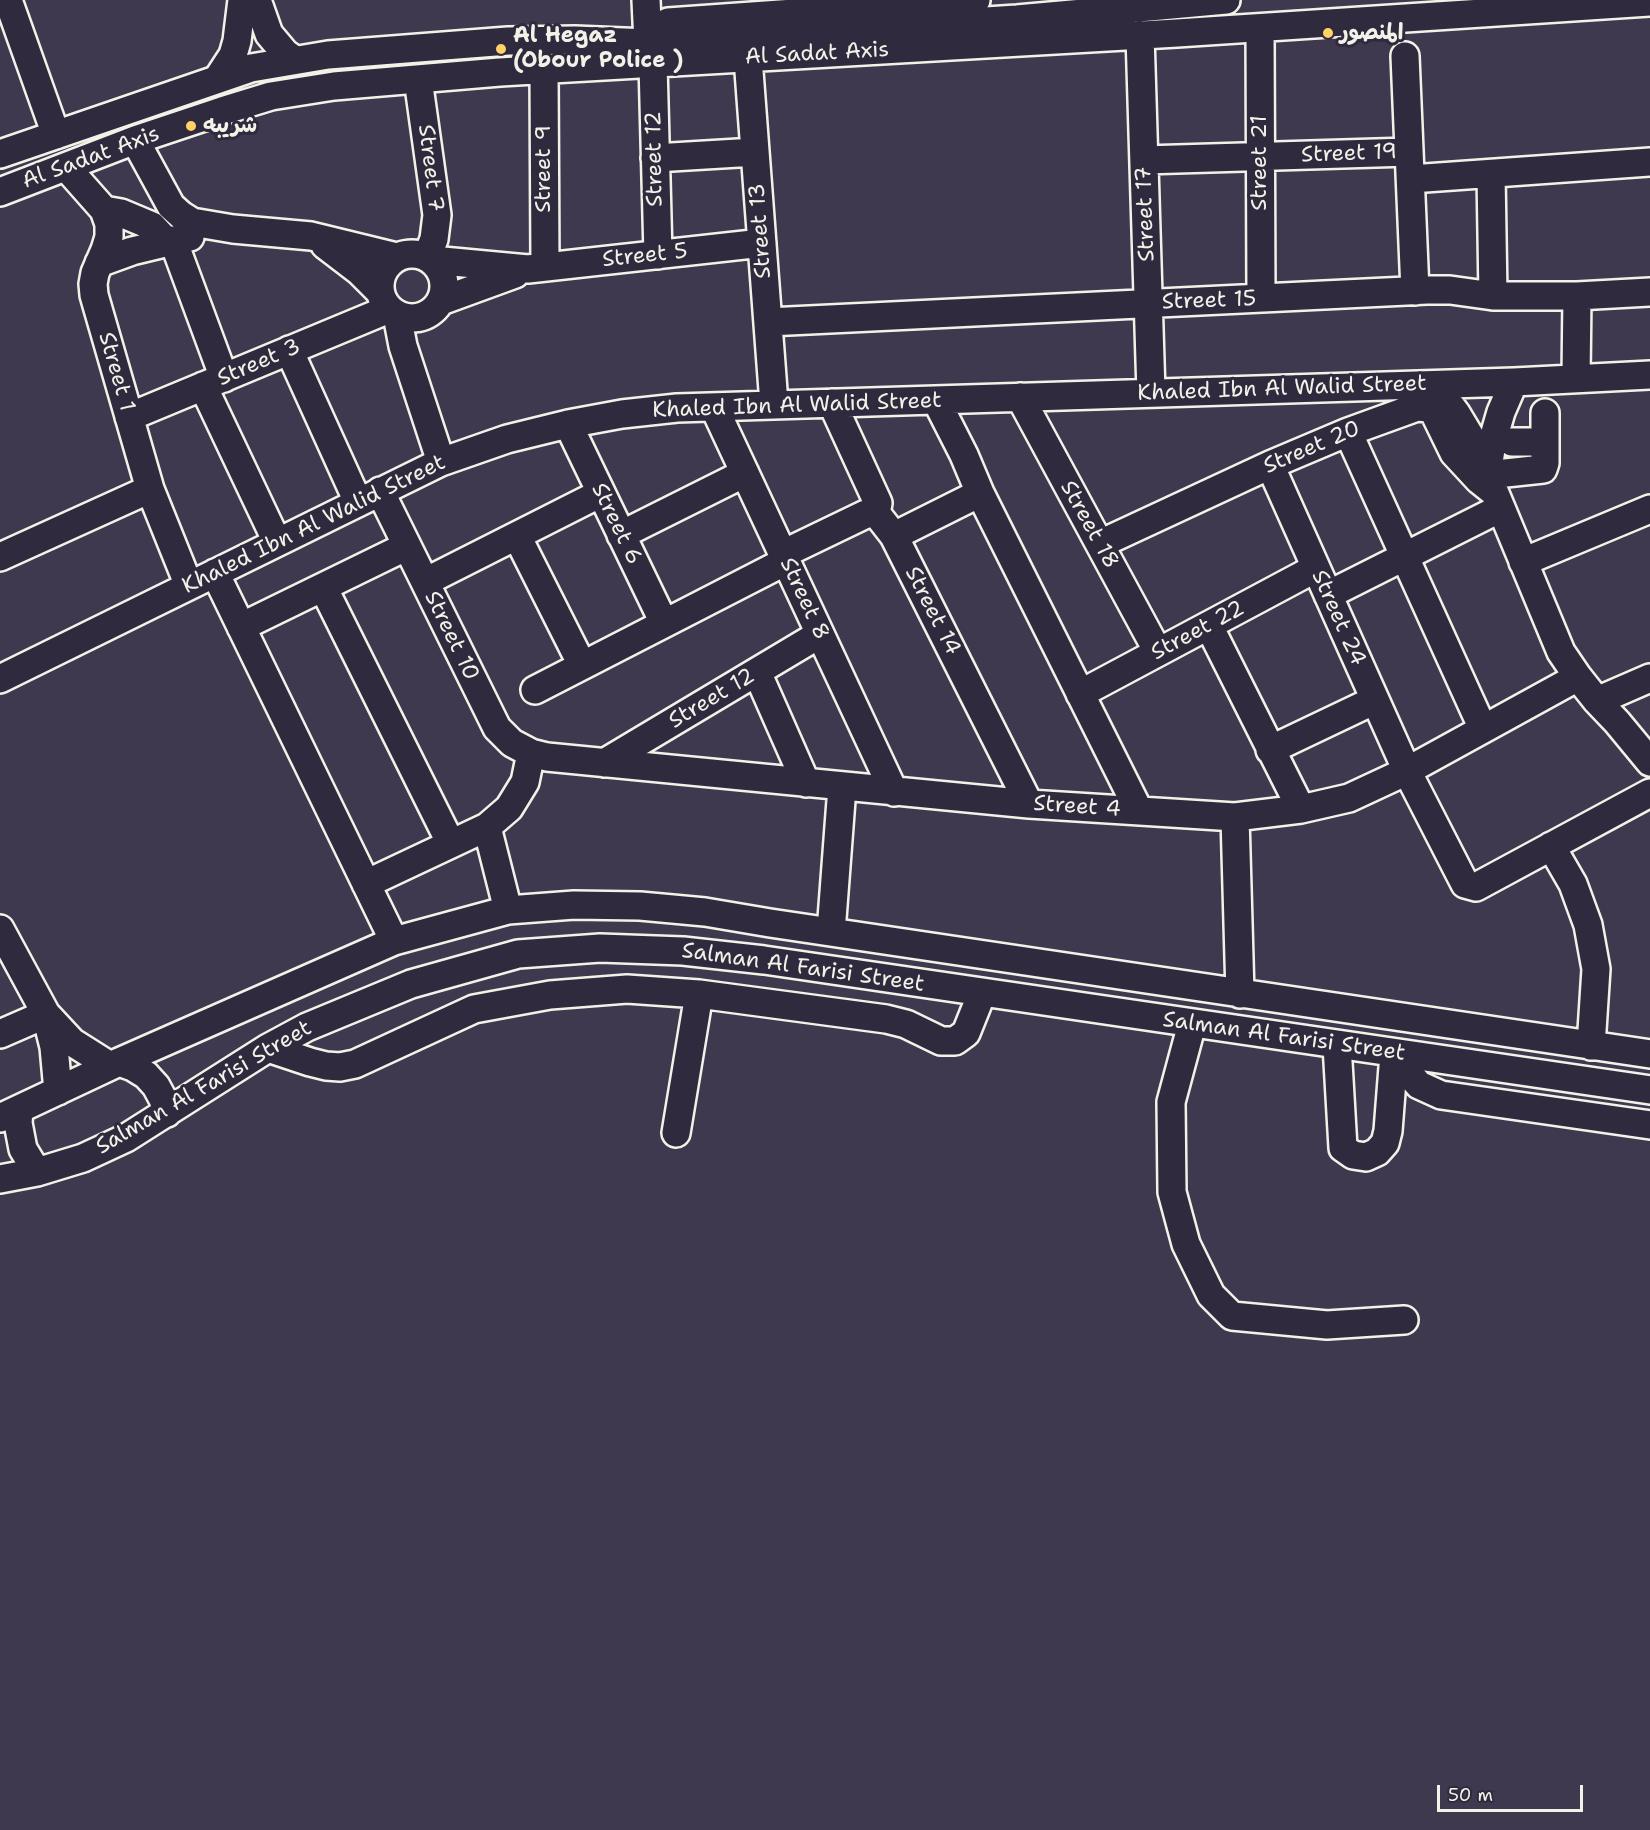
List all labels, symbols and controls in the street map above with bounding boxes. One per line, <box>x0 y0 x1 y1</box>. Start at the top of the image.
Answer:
place label: المنصور <box>1340 20 1403 46</box>
place label: Al Hegaz (Obour Police ) <box>513 23 683 74</box>
marker: المنصور <box>1321 26 1335 40</box>
street label: Al Sadat Axis <box>744 37 890 71</box>
marker: Al Hegaz (Obour Police ) <box>494 42 508 56</box>
street label: Street 12 <box>641 111 669 207</box>
place label: شريبه <box>203 113 257 139</box>
street label: Street 21 <box>1247 115 1273 211</box>
marker: شريبه <box>184 119 198 133</box>
street label: Al Sadat Axis <box>19 121 163 195</box>
street label: Street 7 <box>412 123 448 213</box>
street label: Street 9 <box>531 125 557 213</box>
street label: Street 19 <box>1301 139 1397 169</box>
street label: Street 17 <box>1131 166 1161 262</box>
street label: Street 13 <box>744 182 778 280</box>
street label: Street 5 <box>601 238 689 274</box>
street label: Street 15 <box>1161 286 1257 316</box>
street label: Street 1 <box>92 329 140 415</box>
street label: Street 3 <box>214 334 304 392</box>
street label: Khaled Ibn Al Walid Street <box>1137 371 1427 407</box>
street label: Khaled Ibn Al Walid Street <box>652 388 942 424</box>
street label: Street 20 <box>1260 416 1364 480</box>
street label: Khaled Ibn Al Walid Street <box>178 450 450 600</box>
street label: Street 18 <box>1054 476 1124 574</box>
street label: Street 6 <box>585 479 647 569</box>
street label: Street 8 <box>774 554 834 644</box>
street label: Street 14 <box>898 562 966 660</box>
street label: Street 24 <box>1305 566 1371 670</box>
street label: Street 10 <box>418 587 484 685</box>
street label: Street 22 <box>1147 595 1249 667</box>
street label: Street 12 <box>664 663 760 735</box>
street label: Street 4 <box>1032 791 1122 823</box>
street label: Salman Al Farisi Street <box>680 938 926 998</box>
street label: Salman Al Farisi Street <box>1161 1007 1407 1067</box>
street label: Salman Al Farisi Street <box>91 1015 317 1161</box>
scale bar <box>1440 1773 1586 1811</box>
text: 50 m <box>1448 1783 1493 1807</box>

